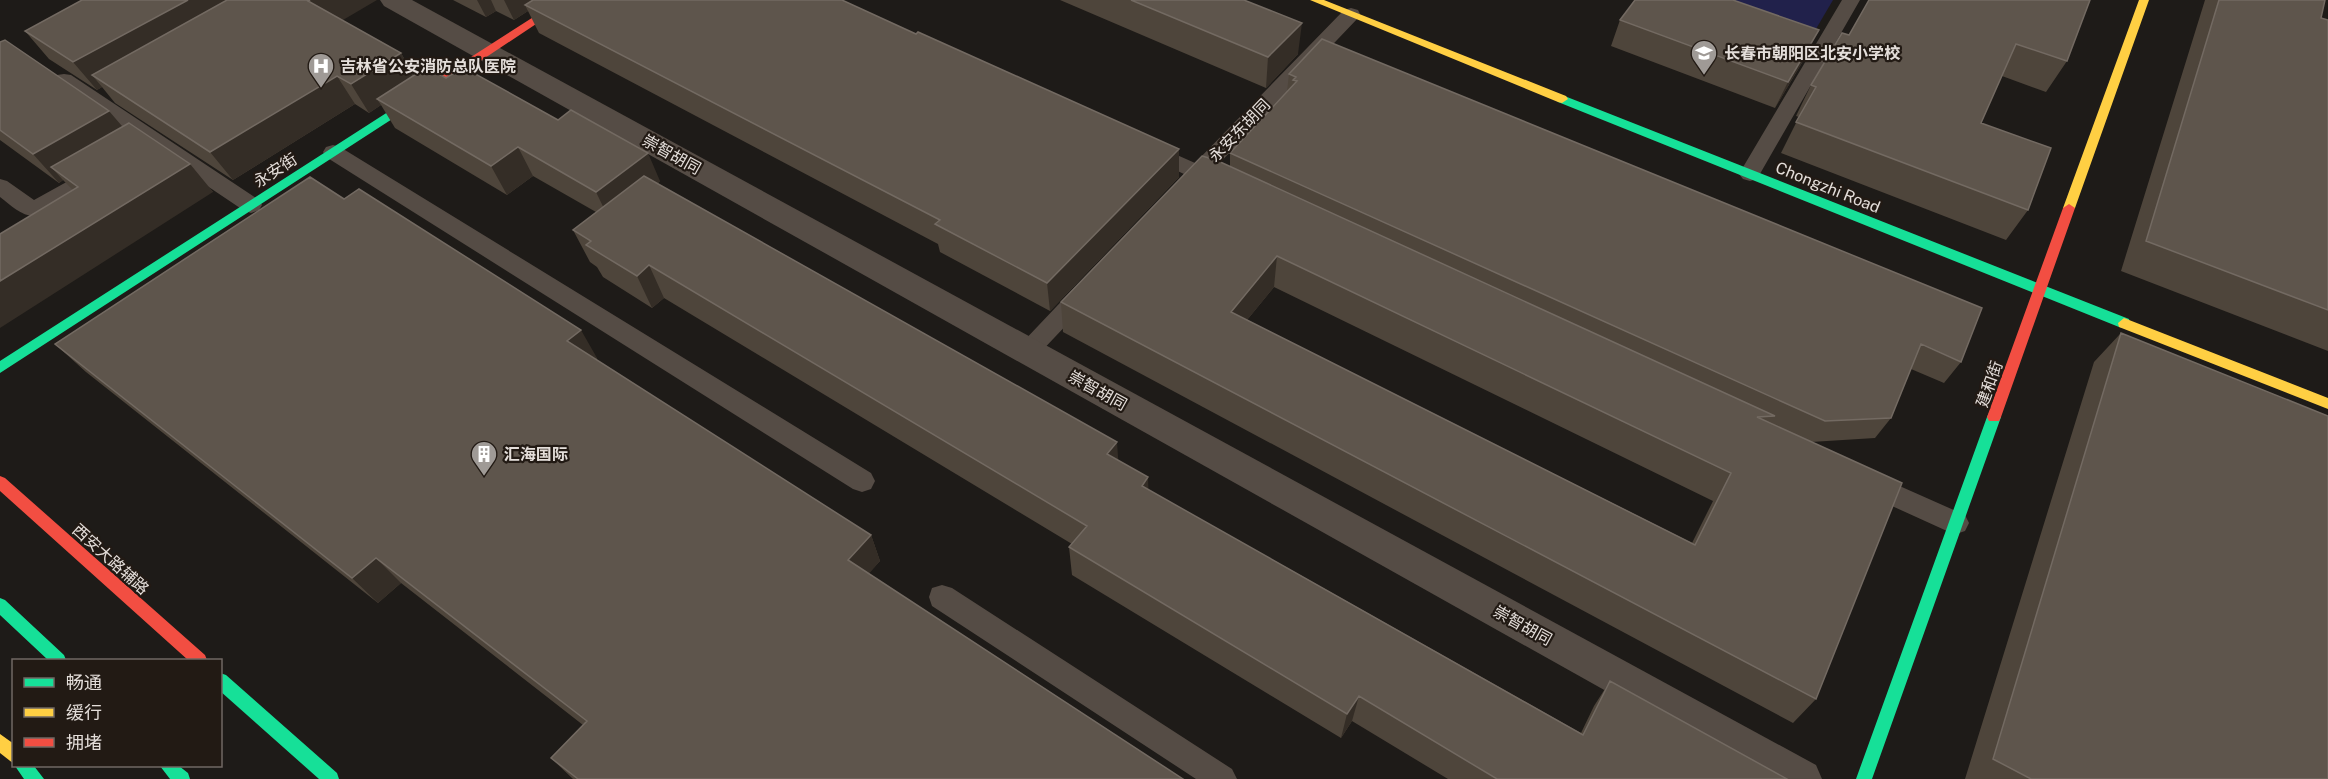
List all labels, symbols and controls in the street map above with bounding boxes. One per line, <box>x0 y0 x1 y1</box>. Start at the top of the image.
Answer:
school or university icon: 长春市朝阳区北安小学校 <box>1689 38 1719 76</box>
place label: 长春市朝阳区北安小学校 <box>1724 44 1901 63</box>
hospital icon: 吉林省公安消防总队医院 <box>306 51 336 89</box>
place label: 吉林省公安消防总队医院 <box>340 57 516 76</box>
street label: 永安东胡同 <box>1205 95 1274 166</box>
street label: 崇智胡同 <box>639 131 704 178</box>
street label: 永安街 <box>250 149 301 191</box>
street label: Chongzhi Road <box>1773 158 1883 217</box>
street label: 建和街 <box>1972 358 2007 410</box>
street label: 崇智胡同 <box>1065 367 1130 414</box>
building icon: 汇海国际 <box>469 439 499 477</box>
place label: 汇海国际 <box>504 445 568 464</box>
street label: 西安大路辅路 <box>69 520 153 599</box>
street label: 崇智胡同 <box>1490 602 1555 649</box>
legend <box>12 659 222 767</box>
text: 畅通 <box>66 672 102 693</box>
text: 缓行 <box>66 702 102 723</box>
text: 拥堵 <box>66 732 102 753</box>

